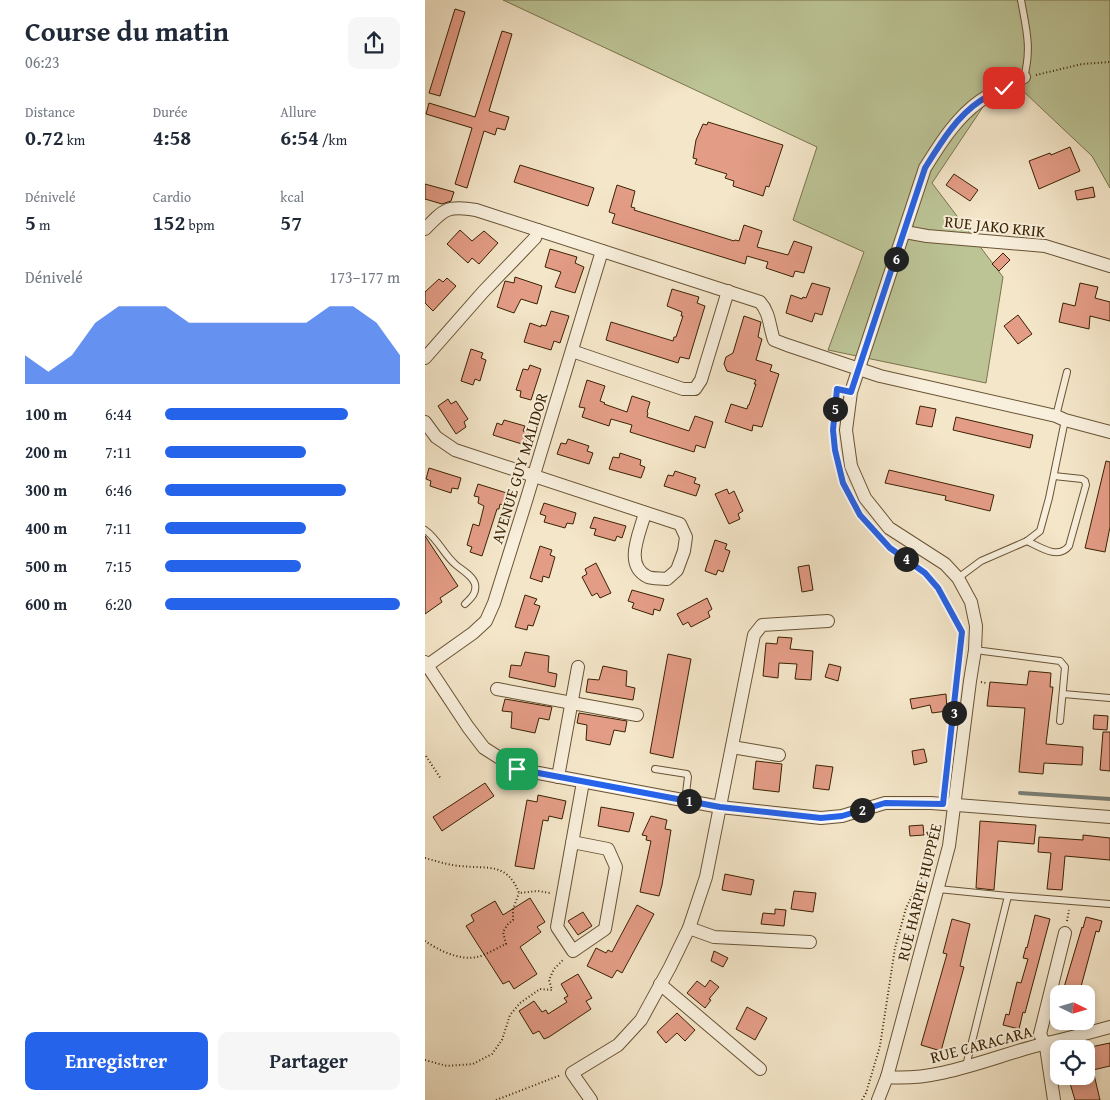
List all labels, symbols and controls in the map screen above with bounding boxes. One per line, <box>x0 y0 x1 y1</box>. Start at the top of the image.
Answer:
text: Course du matin <box>25 10 229 51</box>
button: share <box>348 17 400 69</box>
text: 06:23 <box>25 50 60 74</box>
pin <box>983 67 1025 109</box>
icon: check <box>990 74 1018 102</box>
text: Distance <box>25 102 75 122</box>
text: Durée <box>153 102 188 122</box>
text: Allure <box>280 102 316 122</box>
text: 0.72 <box>25 122 64 153</box>
text: 4:58 <box>153 122 191 153</box>
text: 6:54 <box>280 122 319 153</box>
text: km <box>64 130 85 150</box>
text: /km <box>319 130 347 150</box>
text: Dénivelé <box>25 187 76 207</box>
text: Cardio <box>153 187 191 207</box>
text: kcal <box>280 187 304 207</box>
text: 5 <box>25 207 36 238</box>
text: 152 <box>153 207 185 238</box>
text: 57 <box>280 207 302 238</box>
street label: RUE JAKO KRIK <box>943 209 1047 243</box>
text: m <box>36 215 50 235</box>
text: bpm <box>185 215 215 235</box>
pin: 6 <box>883 246 909 272</box>
text: 6 <box>893 249 900 269</box>
text: Dénivelé <box>25 265 83 289</box>
text: 173–177 m <box>330 265 400 289</box>
street label: AVENUE GUY MALIDOR <box>485 389 554 547</box>
pin: 5 <box>823 396 847 422</box>
text: 5 <box>832 399 839 419</box>
text: 100 m <box>25 402 67 426</box>
text: 6:44 <box>105 402 132 426</box>
text: 200 m <box>25 440 67 464</box>
text: 7:11 <box>105 440 132 464</box>
text: 300 m <box>25 478 67 502</box>
text: 6:46 <box>105 478 132 502</box>
text: 400 m <box>25 516 67 540</box>
text: 7:11 <box>105 516 132 540</box>
pin: 4 <box>893 546 919 572</box>
text: 4 <box>903 549 910 569</box>
text: 500 m <box>25 554 67 578</box>
text: 7:15 <box>105 554 132 578</box>
text: 600 m <box>25 592 67 616</box>
text: 6:20 <box>105 592 132 616</box>
pin: 3 <box>941 700 967 726</box>
text: 3 <box>951 703 958 723</box>
pin <box>496 748 538 790</box>
icon: arrive <box>503 755 531 783</box>
pin: 1 <box>677 788 701 814</box>
text: 1 <box>686 791 693 811</box>
pin: 2 <box>849 798 875 822</box>
text: 2 <box>859 800 866 820</box>
street label: RUE HARPIE HUPPÉE <box>890 821 948 963</box>
north arrow <box>1050 985 1095 1030</box>
map controls <box>1050 985 1095 1085</box>
street label: RUE CARACARA <box>927 1019 1035 1069</box>
button: Enregistrer <box>25 1032 208 1090</box>
button: Partager <box>218 1032 400 1090</box>
button: locate <box>1050 1040 1095 1085</box>

